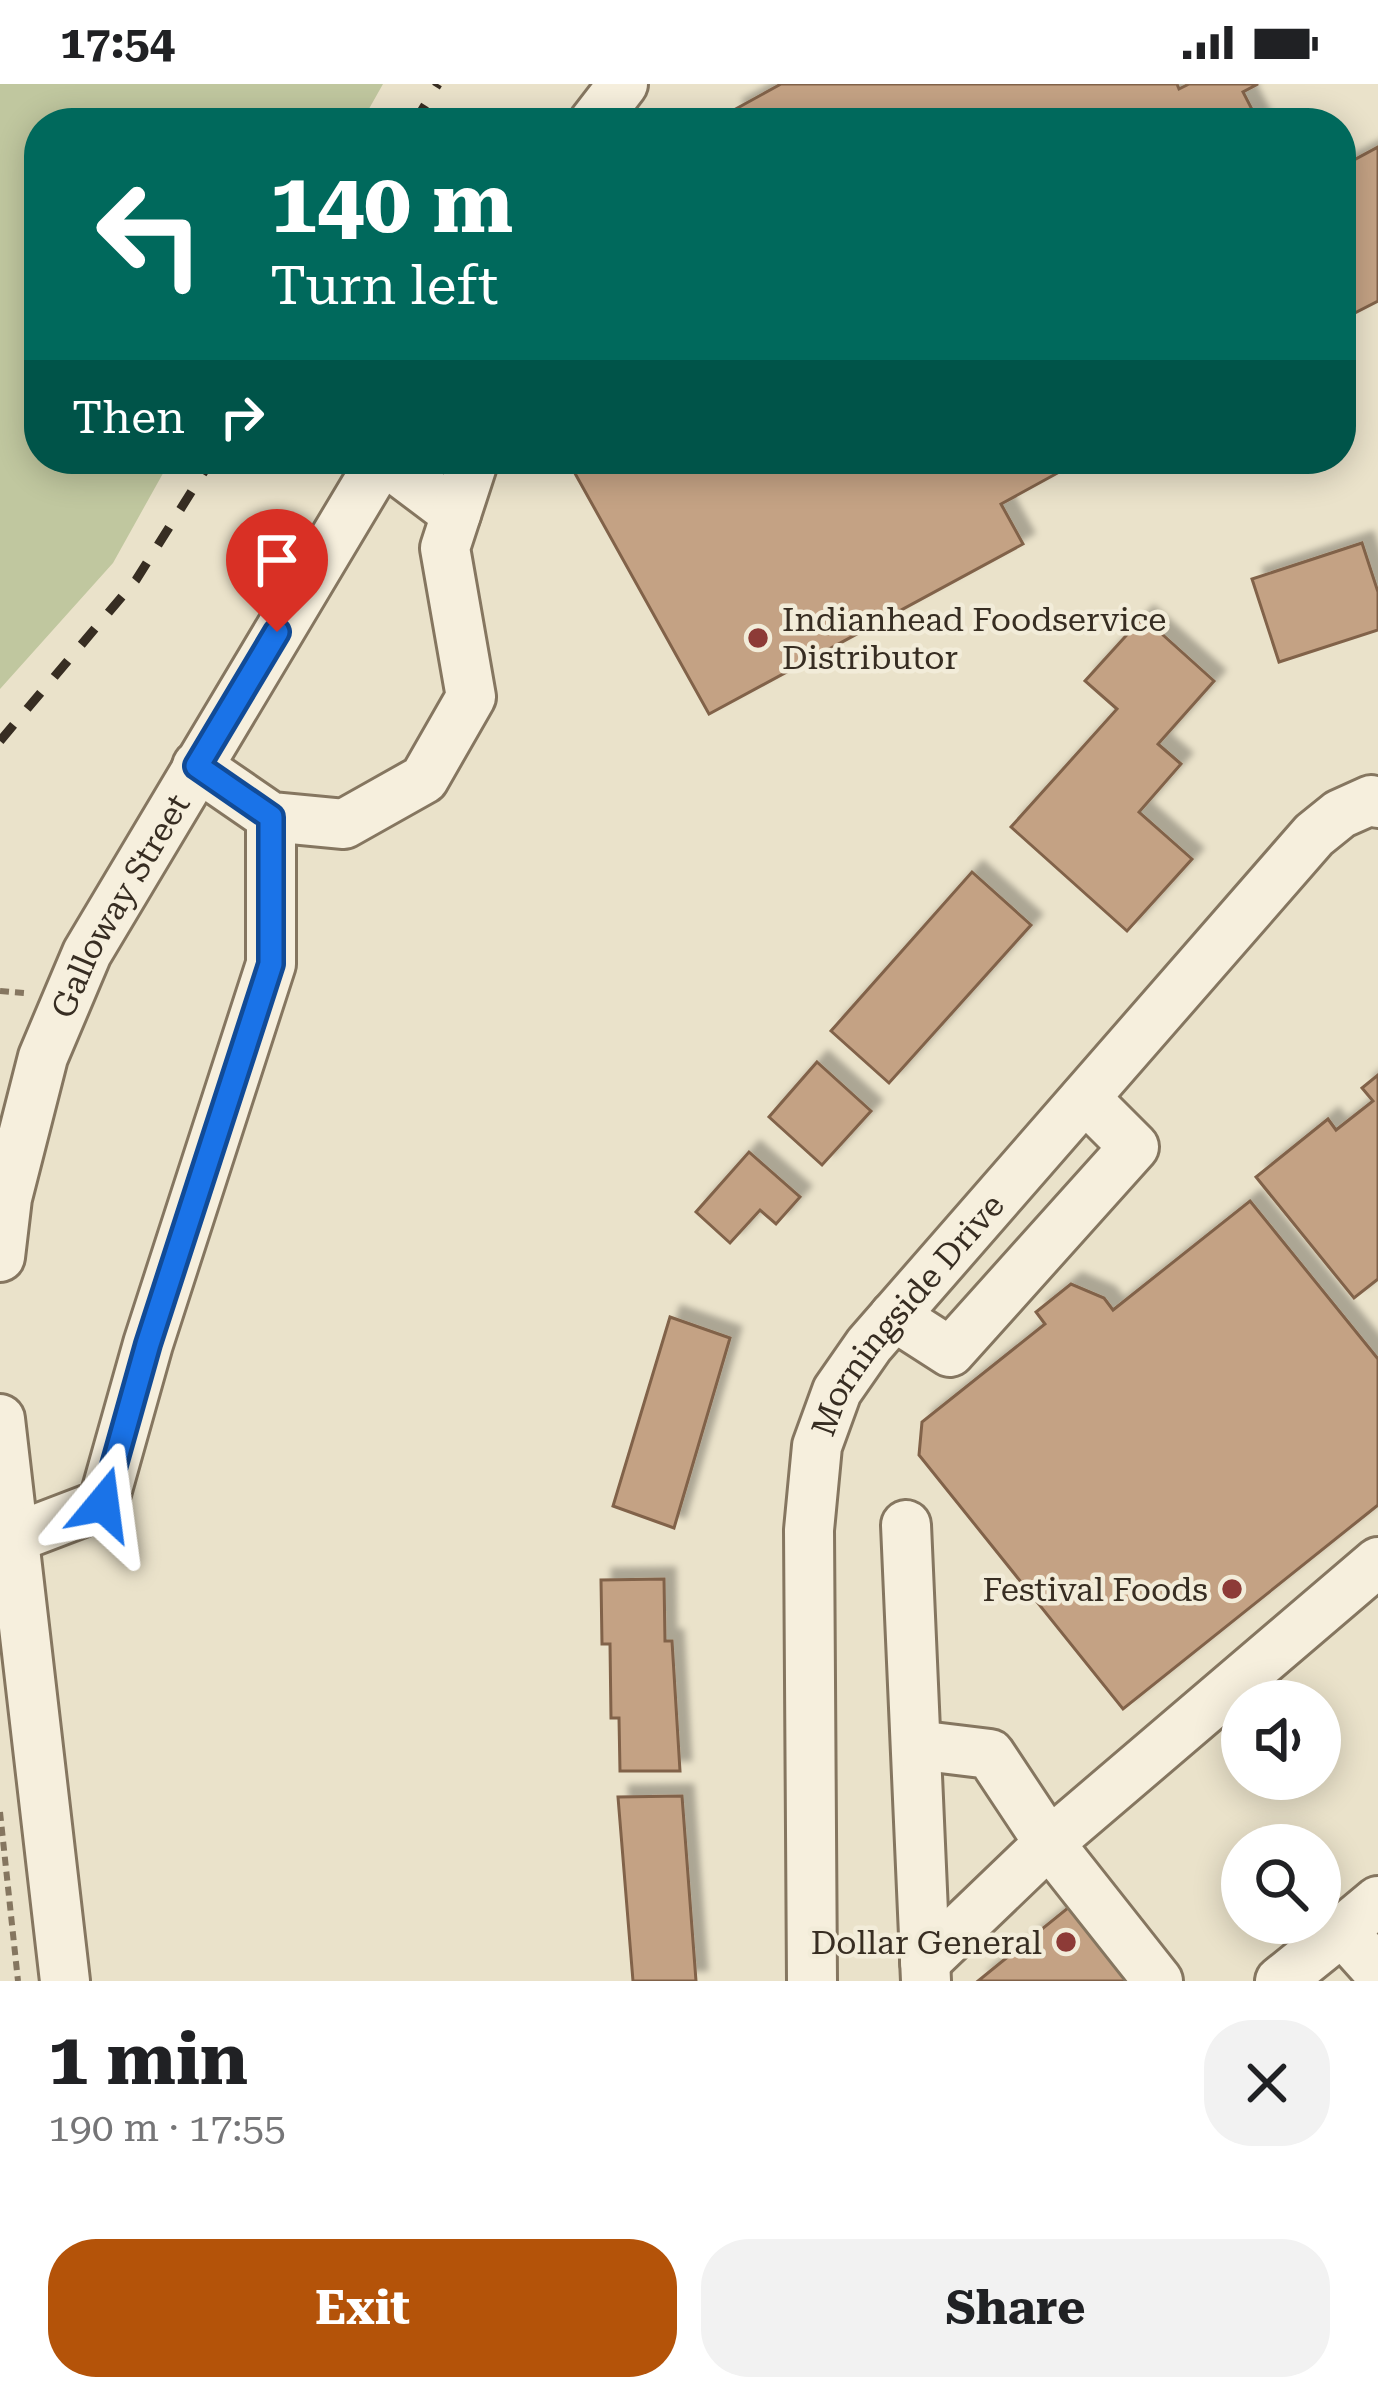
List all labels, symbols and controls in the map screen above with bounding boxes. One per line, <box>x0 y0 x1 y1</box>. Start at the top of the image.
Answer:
text: 17:54 <box>60 16 175 69</box>
text: 140 m <box>270 154 513 252</box>
icon: left <box>72 156 228 312</box>
text: Turn left <box>270 254 498 317</box>
icon: right <box>209 384 275 450</box>
text: Then <box>72 391 185 444</box>
pin <box>226 509 328 632</box>
icon: arrive <box>244 527 310 593</box>
place label: Indianhead Foodservice Distributor <box>782 600 1166 677</box>
marker: Indianhead Foodservice Distributor <box>745 625 771 651</box>
street label: Galloway Street <box>43 787 198 1024</box>
street label: Morningside Drive <box>803 1186 1012 1441</box>
position arrow <box>40 1441 166 1567</box>
place label: Festival Foods <box>983 1570 1208 1609</box>
marker: Festival Foods <box>1219 1576 1245 1602</box>
map controls <box>1221 1680 1341 1944</box>
button: sound <box>1221 1680 1341 1800</box>
button: search <box>1221 1824 1341 1944</box>
place label: Dollar General <box>811 1923 1042 1962</box>
marker: Dollar General <box>1053 1929 1079 1955</box>
text: 1 min <box>48 2017 248 2102</box>
button: close <box>1204 2020 1330 2146</box>
text: 190 m · 17:55 <box>48 2105 286 2151</box>
button: Exit <box>48 2239 677 2377</box>
button: Share <box>701 2239 1330 2377</box>

